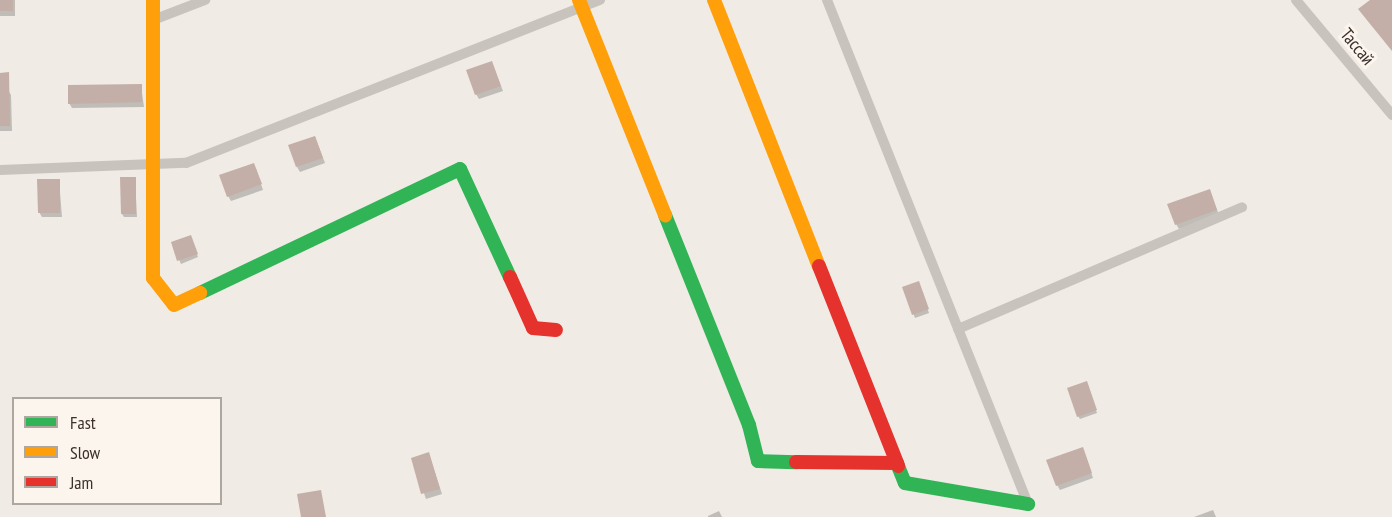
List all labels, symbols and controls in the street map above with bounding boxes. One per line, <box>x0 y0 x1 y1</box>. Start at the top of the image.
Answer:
street label: Тассай <box>1335 24 1379 70</box>
legend <box>12 397 222 505</box>
text: Fast <box>70 411 96 434</box>
text: Slow <box>70 441 100 464</box>
text: Jam <box>70 471 93 494</box>

